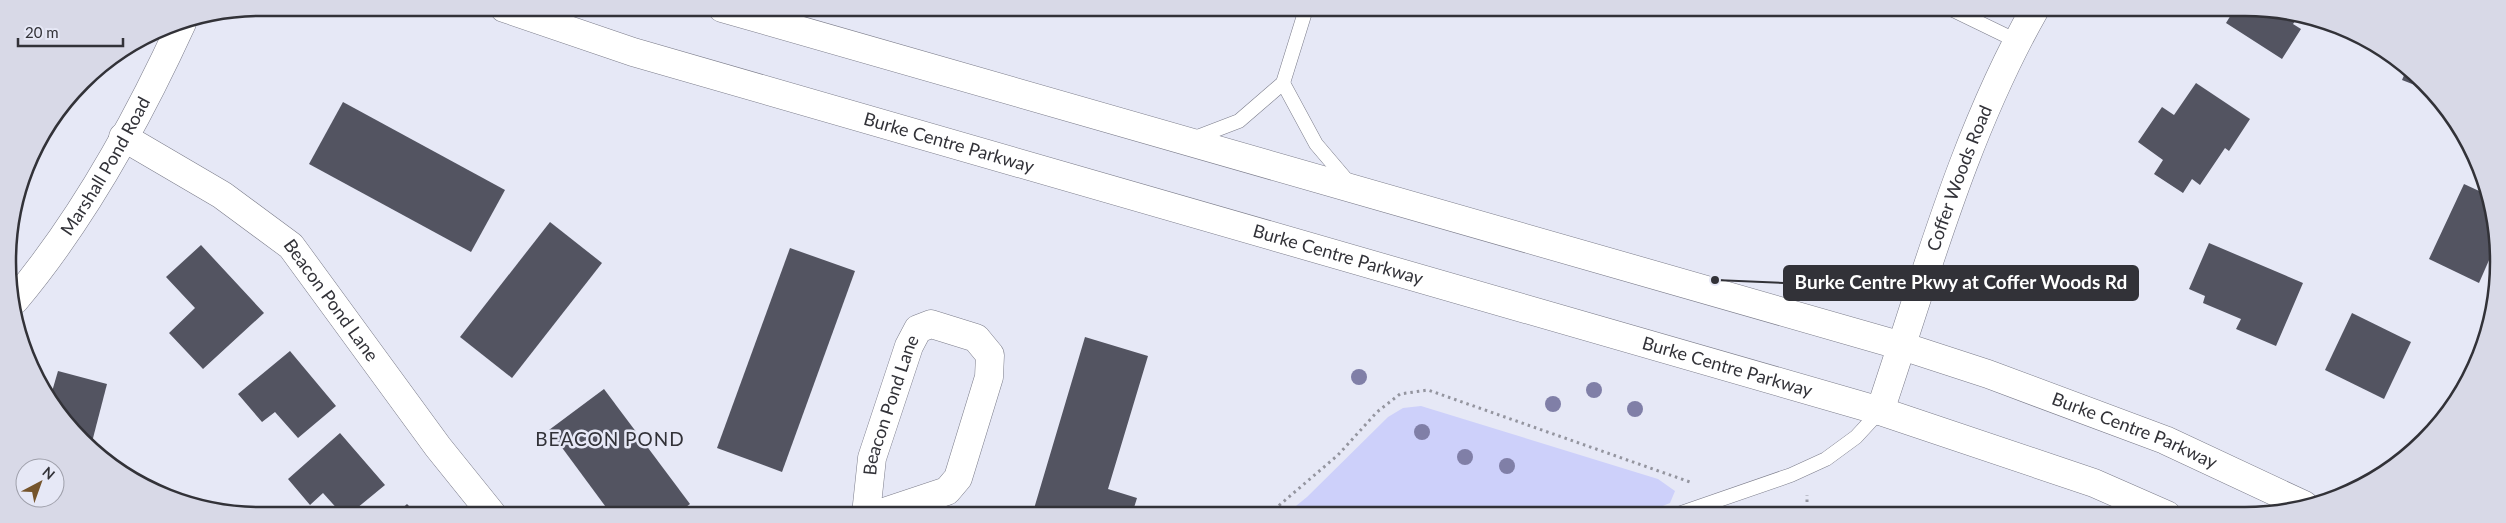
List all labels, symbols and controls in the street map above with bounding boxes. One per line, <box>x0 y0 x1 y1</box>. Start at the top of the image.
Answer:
scale bar <box>18 15 122 47</box>
text: 20 m <box>25 23 59 41</box>
street label: Marshall Pond Road <box>55 93 154 239</box>
street label: Coffer Woods Road <box>1921 102 1996 254</box>
street label: Burke Centre Parkway <box>861 107 1038 177</box>
street label: Burke Centre Parkway <box>1251 219 1427 289</box>
street label: Beacon Pond Lane <box>280 234 384 365</box>
callout: Burke Centre Pkwy at Coffer Woods Rd <box>1784 266 2138 300</box>
text: Burke Centre Pkwy at Coffer Woods Rd <box>1795 270 2127 293</box>
street label: Beacon Pond Lane <box>858 331 923 476</box>
street label: Burke Centre Parkway <box>1640 331 1816 401</box>
street label: Burke Centre Parkway <box>2049 387 2222 473</box>
district label: BEACON POND <box>535 427 685 450</box>
north arrow <box>15 458 65 508</box>
text: N <box>39 463 59 483</box>

